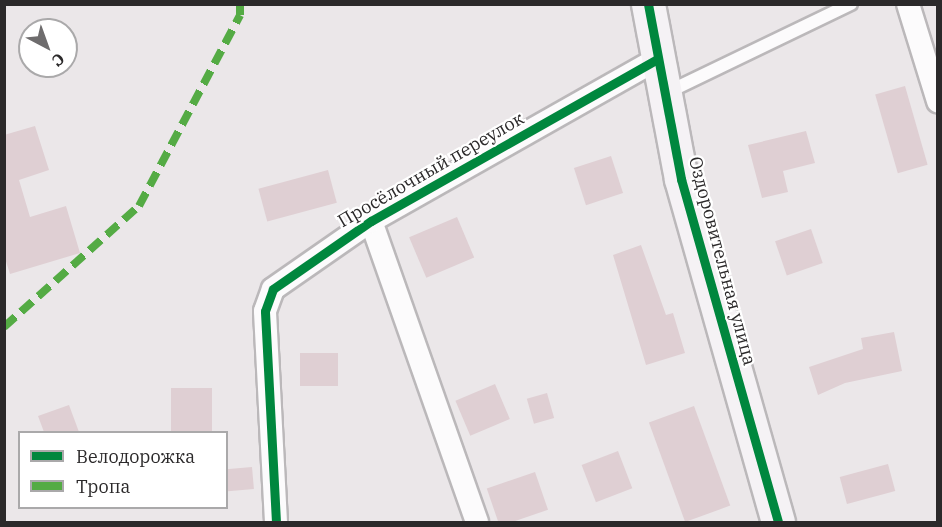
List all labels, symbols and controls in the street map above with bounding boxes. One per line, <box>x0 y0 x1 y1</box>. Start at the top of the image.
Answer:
north arrow <box>18 18 78 78</box>
text: С <box>48 49 69 71</box>
street label: Просёлочный переулок <box>334 108 528 232</box>
street label: Оздоровительная улица <box>684 154 760 368</box>
legend <box>18 431 228 509</box>
text: Велодорожка <box>76 445 195 468</box>
text: Тропа <box>76 475 130 498</box>

